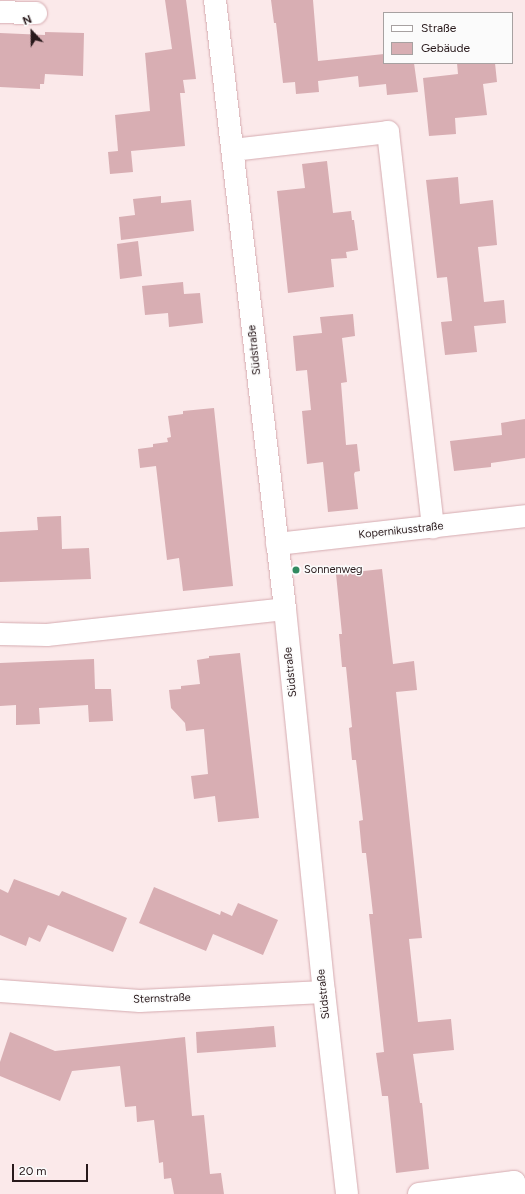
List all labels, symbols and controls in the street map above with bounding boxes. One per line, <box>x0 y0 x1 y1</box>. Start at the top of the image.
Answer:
north arrow <box>12 12 52 52</box>
legend <box>383 12 513 64</box>
text: N <box>21 13 34 28</box>
text: Straße <box>421 21 456 35</box>
text: Gebäude <box>421 41 470 55</box>
street label: Südstraße <box>246 324 264 376</box>
street label: Kopernikusstraße <box>358 520 444 542</box>
place label: Sonnenweg <box>304 563 362 577</box>
marker: Sonnenweg <box>291 565 301 575</box>
street label: Südstraße <box>282 646 300 698</box>
street label: Südstraße <box>315 968 333 1020</box>
street label: Sternstraße <box>133 991 191 1007</box>
scale bar <box>14 1156 90 1182</box>
text: 20 m <box>19 1164 47 1178</box>

